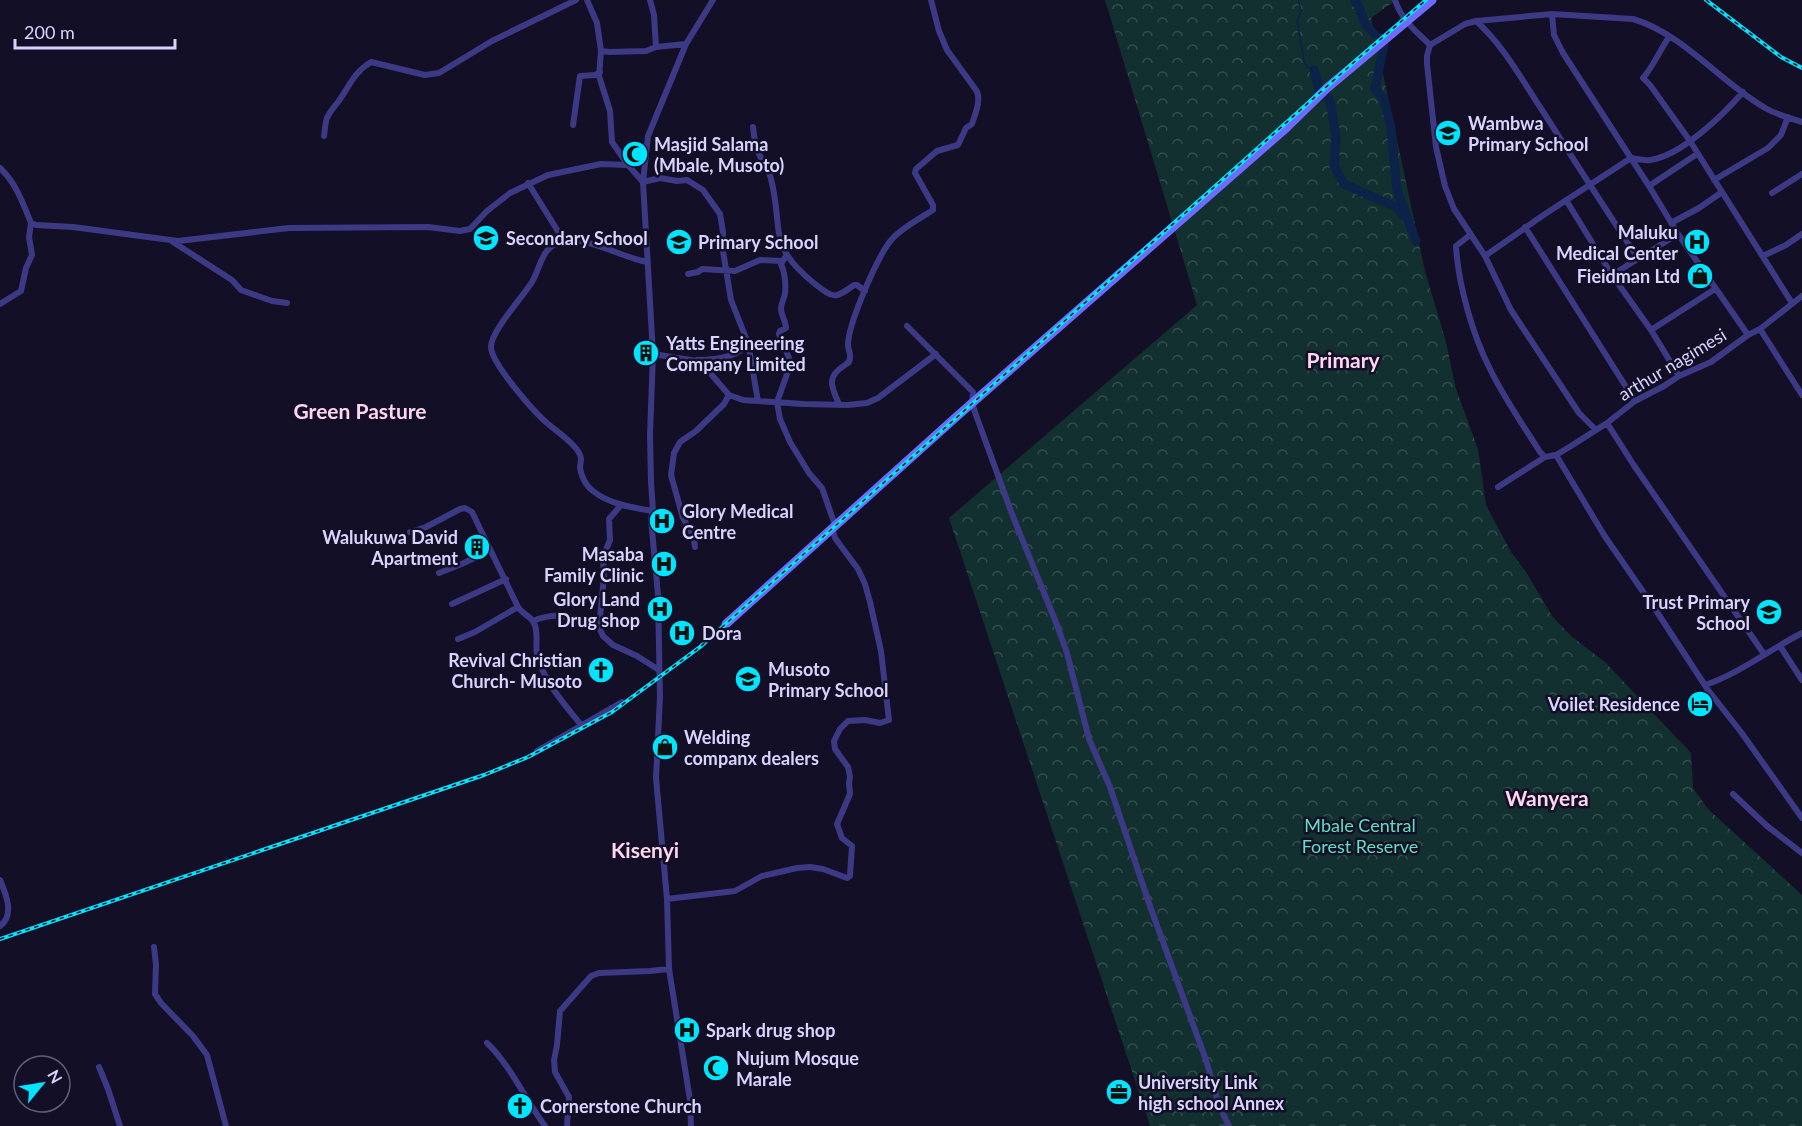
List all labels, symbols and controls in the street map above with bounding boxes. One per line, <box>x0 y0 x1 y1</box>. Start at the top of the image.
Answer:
scale bar <box>15 12 176 50</box>
text: 200 m <box>24 21 75 43</box>
place label: Wambwa Primary School <box>1468 112 1588 155</box>
school or university icon: Wambwa Primary School <box>1433 118 1463 148</box>
place label: Masjid Salama (Mbale, Musoto) <box>654 133 784 176</box>
mosque icon: Masjid Salama (Mbale, Musoto) <box>620 139 650 169</box>
place label: Maluku Medical Center <box>1556 221 1678 264</box>
school or university icon: Secondary School <box>471 223 501 253</box>
place label: Secondary School <box>506 227 648 249</box>
school or university icon: Primary School <box>664 227 694 257</box>
hospital icon: Maluku Medical Center <box>1682 227 1712 257</box>
place label: Primary School <box>698 231 818 253</box>
shop icon: Fieidman Ltd <box>1685 261 1715 291</box>
place label: Fieidman Ltd <box>1577 265 1680 287</box>
street label: arthur nagimesi <box>1614 323 1730 405</box>
place label: Yatts Engineering Company Limited <box>665 332 806 375</box>
building icon: Yatts Engineering Company Limited <box>631 338 661 368</box>
district label: Primary <box>1306 347 1380 372</box>
district label: Green Pasture <box>294 398 426 423</box>
place label: Glory Medical Centre <box>682 500 793 543</box>
hospital icon: Glory Medical Centre <box>647 506 677 536</box>
place label: Walukuwa David Apartment <box>322 526 458 569</box>
building icon: Walukuwa David Apartment <box>462 532 492 562</box>
place label: Masaba Family Clinic <box>544 543 644 586</box>
hospital icon: Masaba Family Clinic <box>649 549 679 579</box>
place label: Glory Land Drug shop <box>553 588 640 631</box>
place label: Trust Primary School <box>1642 591 1750 634</box>
hospital icon: Glory Land Drug shop <box>645 594 675 624</box>
school or university icon: Trust Primary School <box>1754 597 1784 627</box>
hospital icon: Dora <box>667 618 697 648</box>
place label: Dora <box>702 622 742 644</box>
place label: Revival Christian Church- Musoto <box>448 649 582 692</box>
church icon: Revival Christian Church- Musoto <box>586 655 616 685</box>
place label: Musoto Primary School <box>768 658 888 701</box>
school or university icon: Musoto Primary School <box>733 664 763 694</box>
hotel icon: Voilet Residence <box>1685 689 1715 719</box>
place label: Voilet Residence <box>1547 693 1680 715</box>
place label: Welding companx dealers <box>684 726 819 769</box>
shop icon: Welding companx dealers <box>650 732 680 762</box>
district label: Wanyera <box>1505 785 1589 810</box>
park label: Mbale Central Forest Reserve <box>1302 814 1418 857</box>
district label: Kisenyi <box>611 837 679 862</box>
hospital icon: Spark drug shop <box>672 1015 702 1045</box>
place label: Spark drug shop <box>706 1019 835 1041</box>
place label: Nujum Mosque Marale <box>736 1047 859 1090</box>
mosque icon: Nujum Mosque Marale <box>701 1053 731 1083</box>
north arrow <box>12 1054 72 1114</box>
text: N <box>44 1066 67 1086</box>
place label: University Link high school Annex <box>1138 1071 1285 1114</box>
office icon: University Link high school Annex <box>1104 1077 1134 1107</box>
church icon: Cornerstone Church <box>505 1091 535 1121</box>
place label: Cornerstone Church <box>540 1095 702 1117</box>

